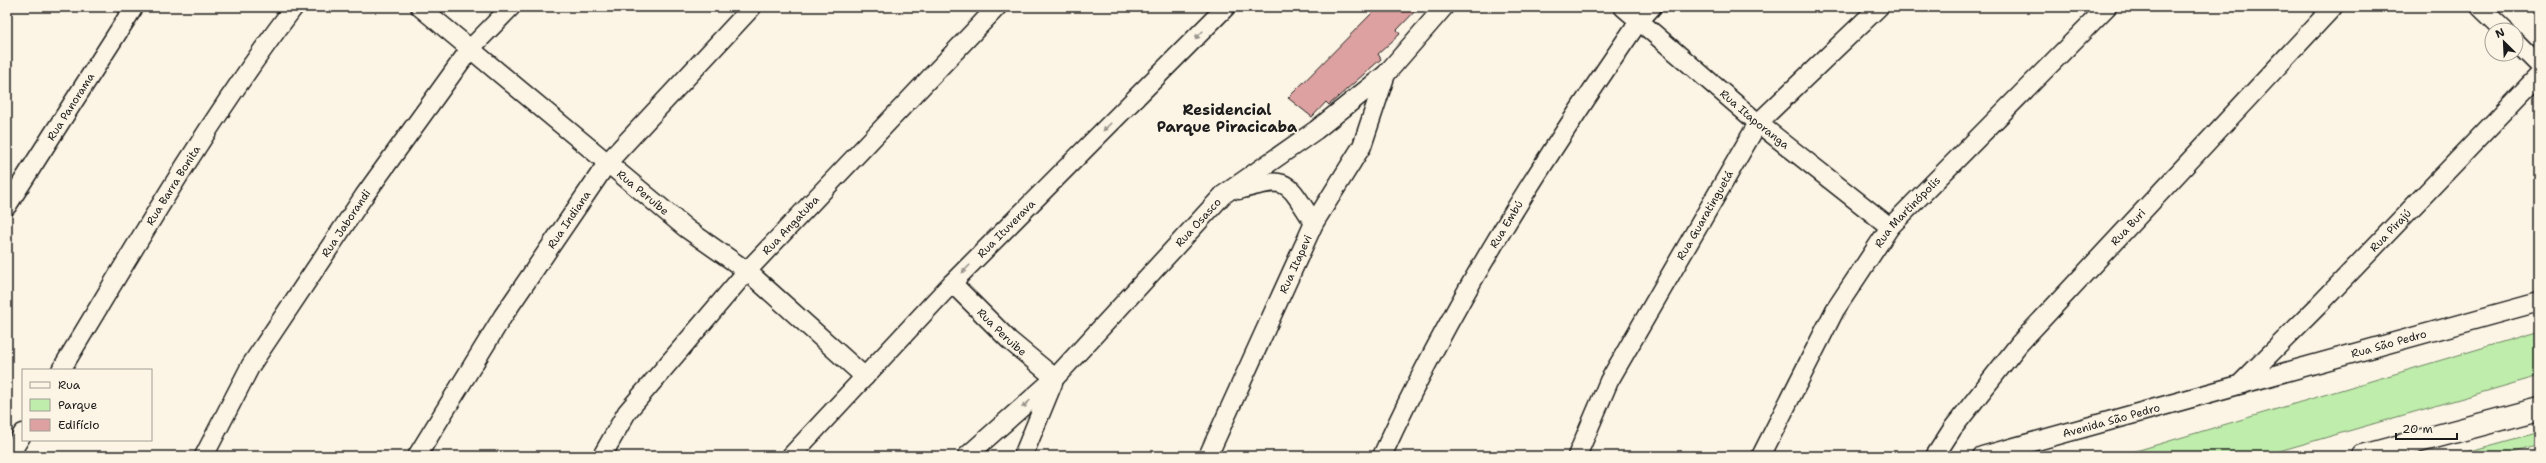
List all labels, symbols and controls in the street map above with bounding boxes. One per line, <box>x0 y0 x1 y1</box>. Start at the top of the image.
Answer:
north arrow <box>2484 22 2524 62</box>
text: N <box>2493 25 2507 42</box>
one-way arrow <box>1194 30 1204 40</box>
street label: Rua Panorama <box>43 70 98 143</box>
street label: Rua Itaporanga <box>1717 86 1793 152</box>
district label: Residencial Parque Piracicaba <box>1157 100 1298 137</box>
one-way arrow <box>1102 122 1112 132</box>
street label: Rua Barra Bonita <box>142 142 204 228</box>
street label: Rua Peruíbe <box>614 166 672 218</box>
street label: Rua Guaratinguetá <box>1673 167 1737 263</box>
street label: Rua Martinópolis <box>1871 173 1944 250</box>
street label: Rua Jaborandi <box>318 186 374 260</box>
street label: Rua Indiana <box>544 188 594 251</box>
street label: Rua Angatuba <box>759 192 822 258</box>
street label: Rua Osasco <box>1172 194 1224 250</box>
street label: Rua Ituverava <box>974 196 1038 261</box>
street label: Rua Embú <box>1486 198 1526 251</box>
street label: Rua Buri <box>2107 205 2149 249</box>
street label: Rua Pirajú <box>2366 206 2414 255</box>
street label: Rua Itapevi <box>1276 232 1315 296</box>
one-way arrow <box>961 264 971 274</box>
street label: Rua Peruibe <box>974 305 1030 359</box>
street label: Rua São Pedro <box>2349 326 2429 361</box>
legend <box>22 369 152 441</box>
text: Rua <box>58 377 81 393</box>
text: Parque <box>58 397 97 413</box>
one-way arrow <box>1020 400 1031 409</box>
street label: Avenida São Pedro <box>2061 400 2162 441</box>
scale bar <box>2396 415 2457 441</box>
text: Edifício <box>58 417 99 433</box>
text: 20 m <box>2402 421 2433 437</box>

